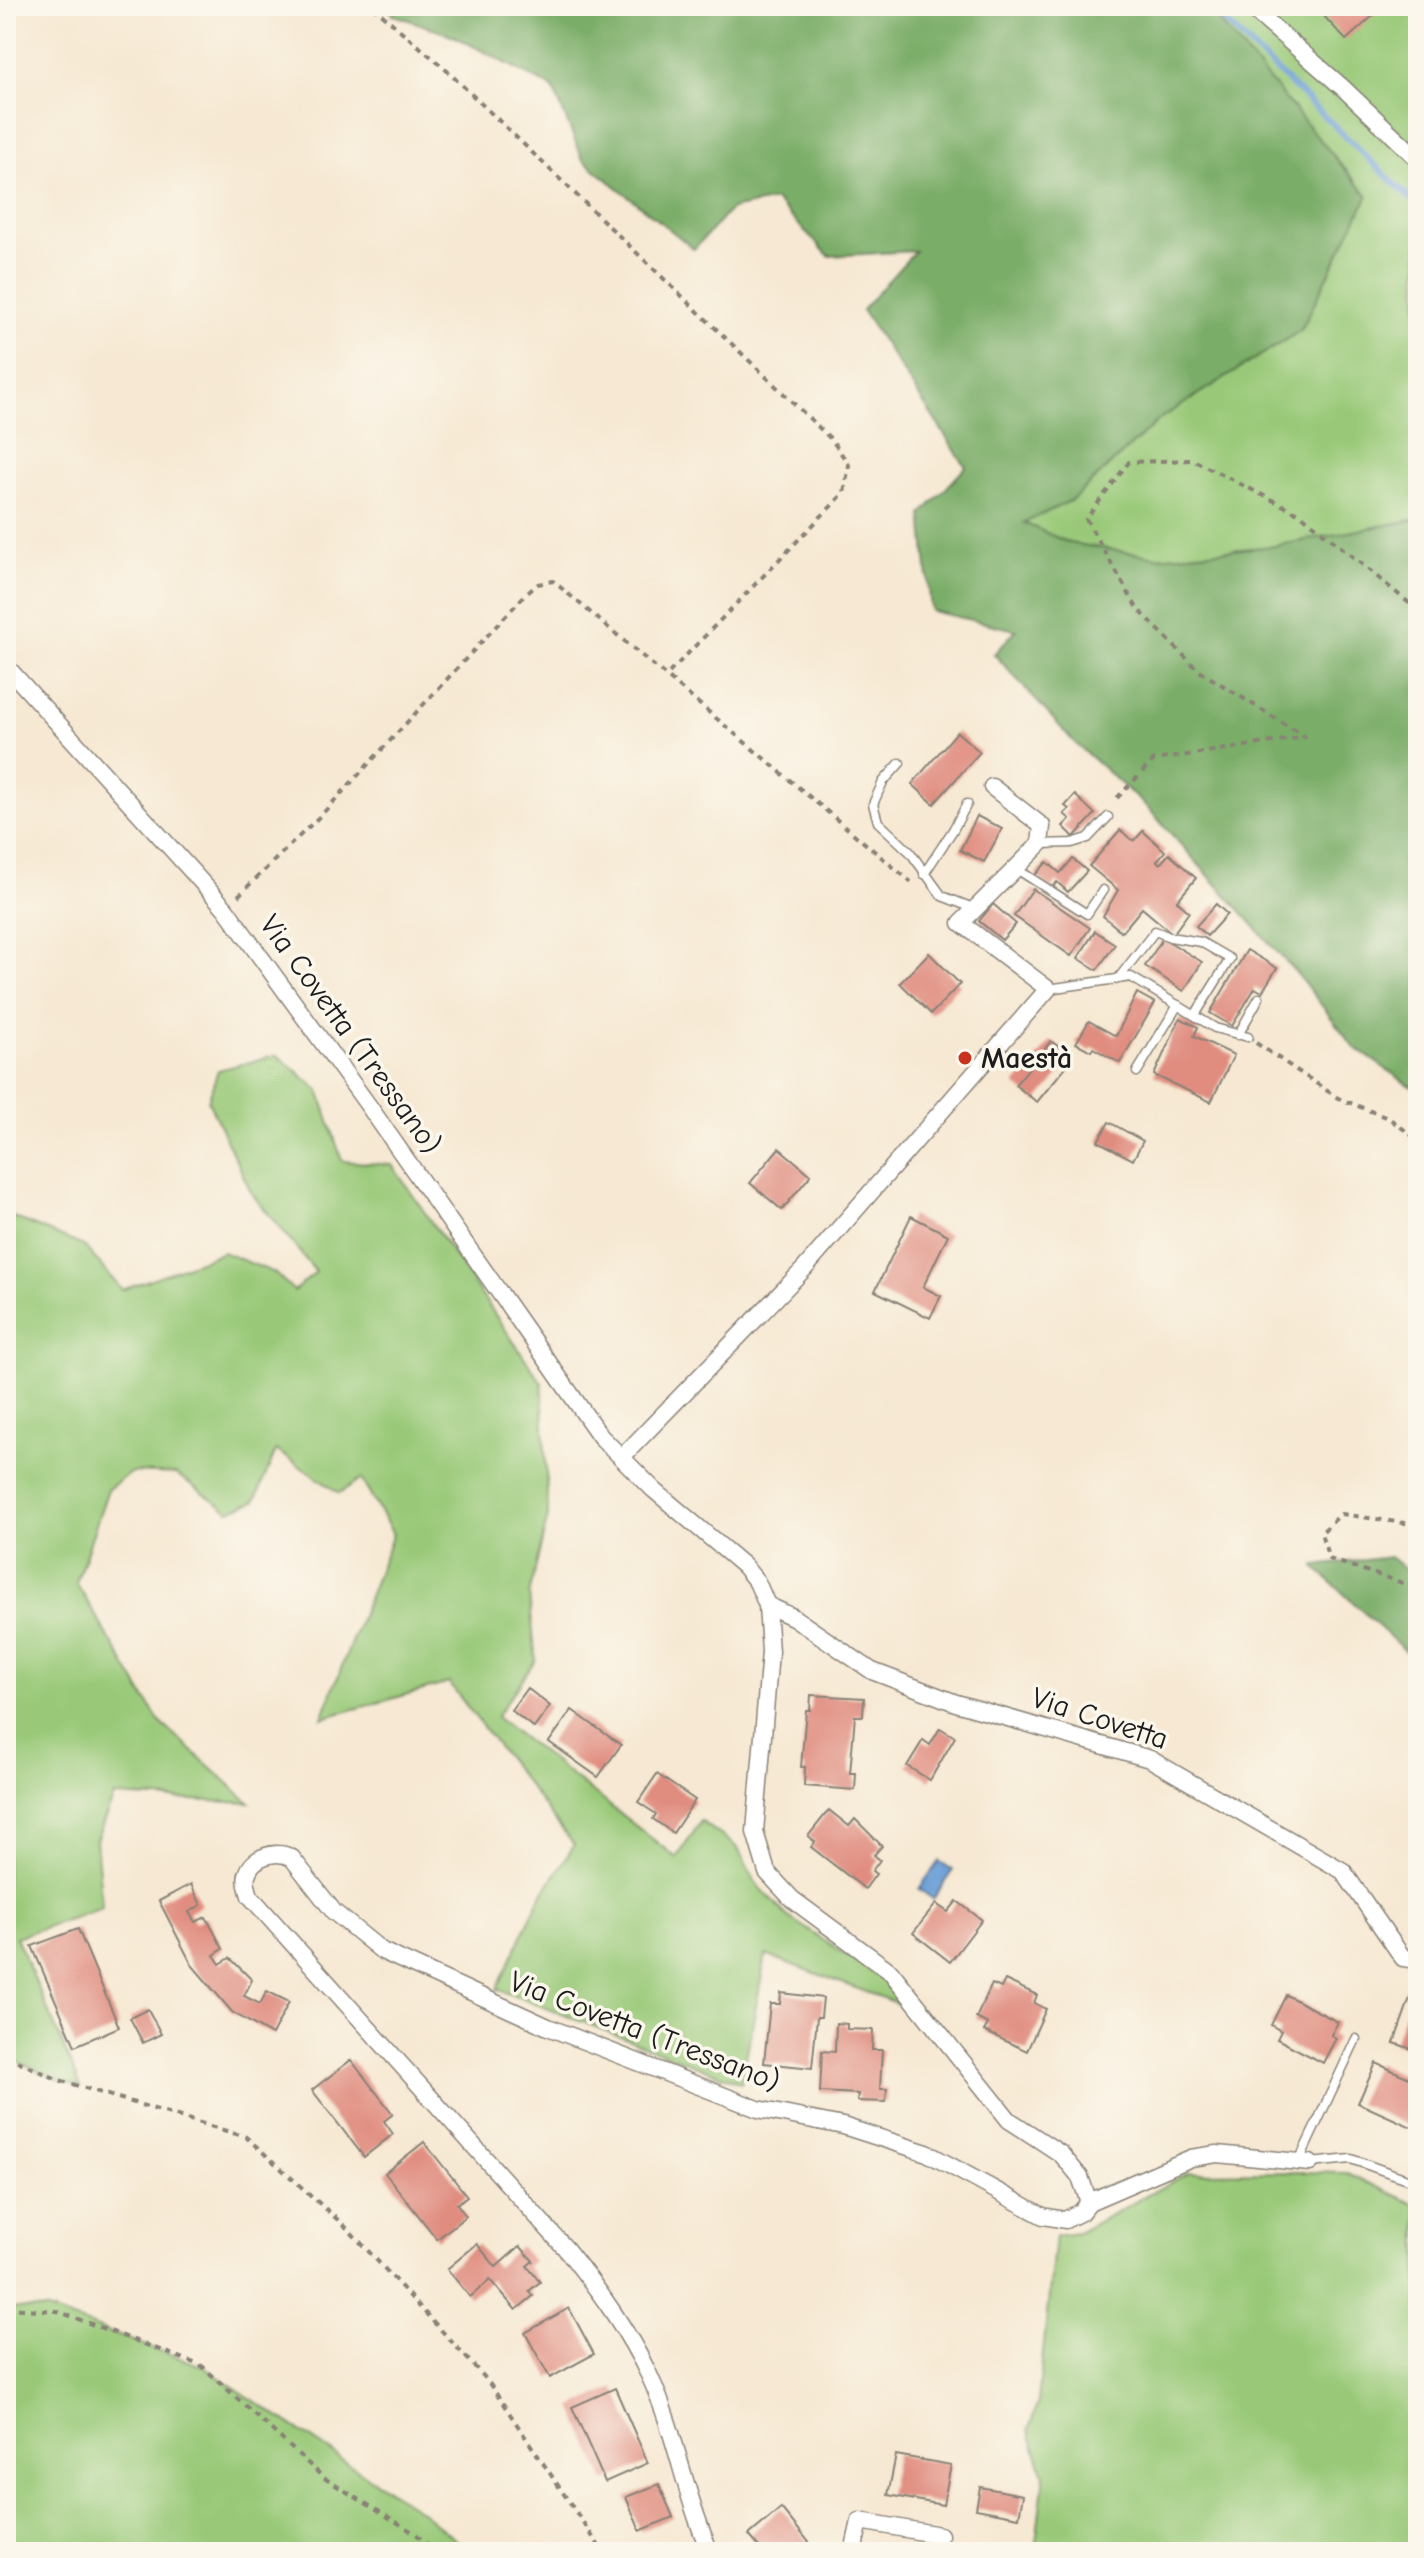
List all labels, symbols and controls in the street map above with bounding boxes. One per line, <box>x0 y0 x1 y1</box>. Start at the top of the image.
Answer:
street label: Via Covetta (Tressano) <box>252 908 449 1161</box>
place label: Maestà <box>981 1041 1072 1076</box>
marker: Maestà <box>956 1049 974 1067</box>
street label: Via Covetta <box>1027 1680 1172 1757</box>
street label: Via Covetta (Tressano) <box>505 1964 785 2099</box>

